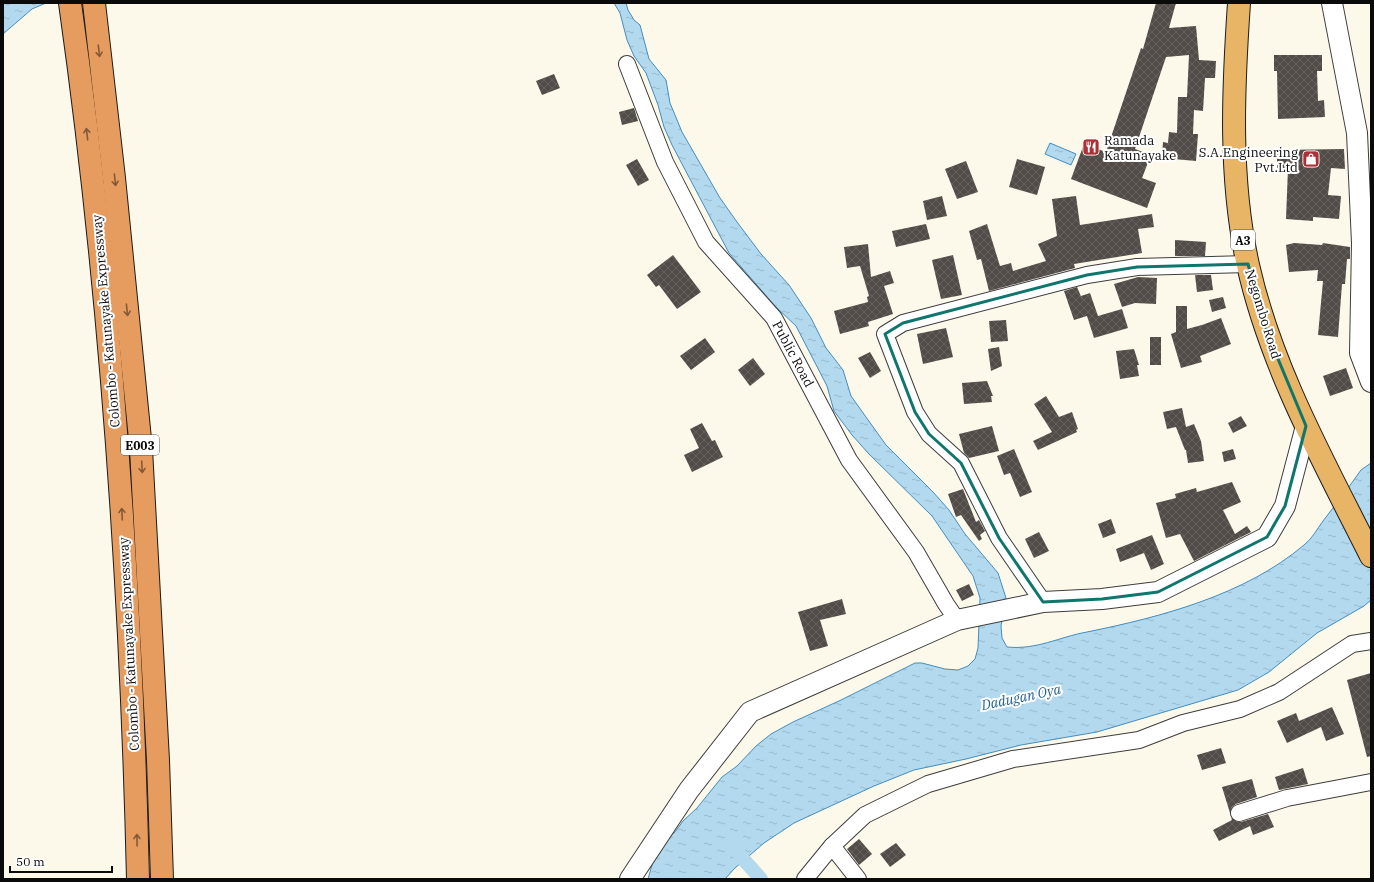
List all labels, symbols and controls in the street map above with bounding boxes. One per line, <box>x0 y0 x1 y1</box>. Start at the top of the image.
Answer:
one-way arrow <box>96 44 103 57</box>
one-way arrow <box>83 128 90 141</box>
place label: Ramada Katunayake <box>1104 132 1176 164</box>
restaurant icon: Ramada Katunayake <box>1081 137 1101 157</box>
place label: S.A.Engineering Pvt.Ltd <box>1199 144 1298 176</box>
shop icon: S.A.Engineering Pvt.Ltd <box>1301 149 1321 169</box>
one-way arrow <box>111 173 118 186</box>
street label: Colombo - Katunayake Expressway <box>88 214 124 428</box>
road number: A3 <box>1231 230 1255 250</box>
street label: Negombo Road <box>1241 267 1285 361</box>
one-way arrow <box>124 303 131 316</box>
street label: Public Road <box>768 318 818 390</box>
road number: E003 <box>121 435 159 455</box>
one-way arrow <box>138 460 145 473</box>
one-way arrow <box>118 508 125 521</box>
street label: Colombo - Katunayake Expressway <box>115 537 143 751</box>
water label: Dadugan Oya <box>979 680 1063 714</box>
one-way arrow <box>133 834 141 847</box>
scale bar <box>10 848 112 874</box>
text: 50 m <box>16 854 45 869</box>

